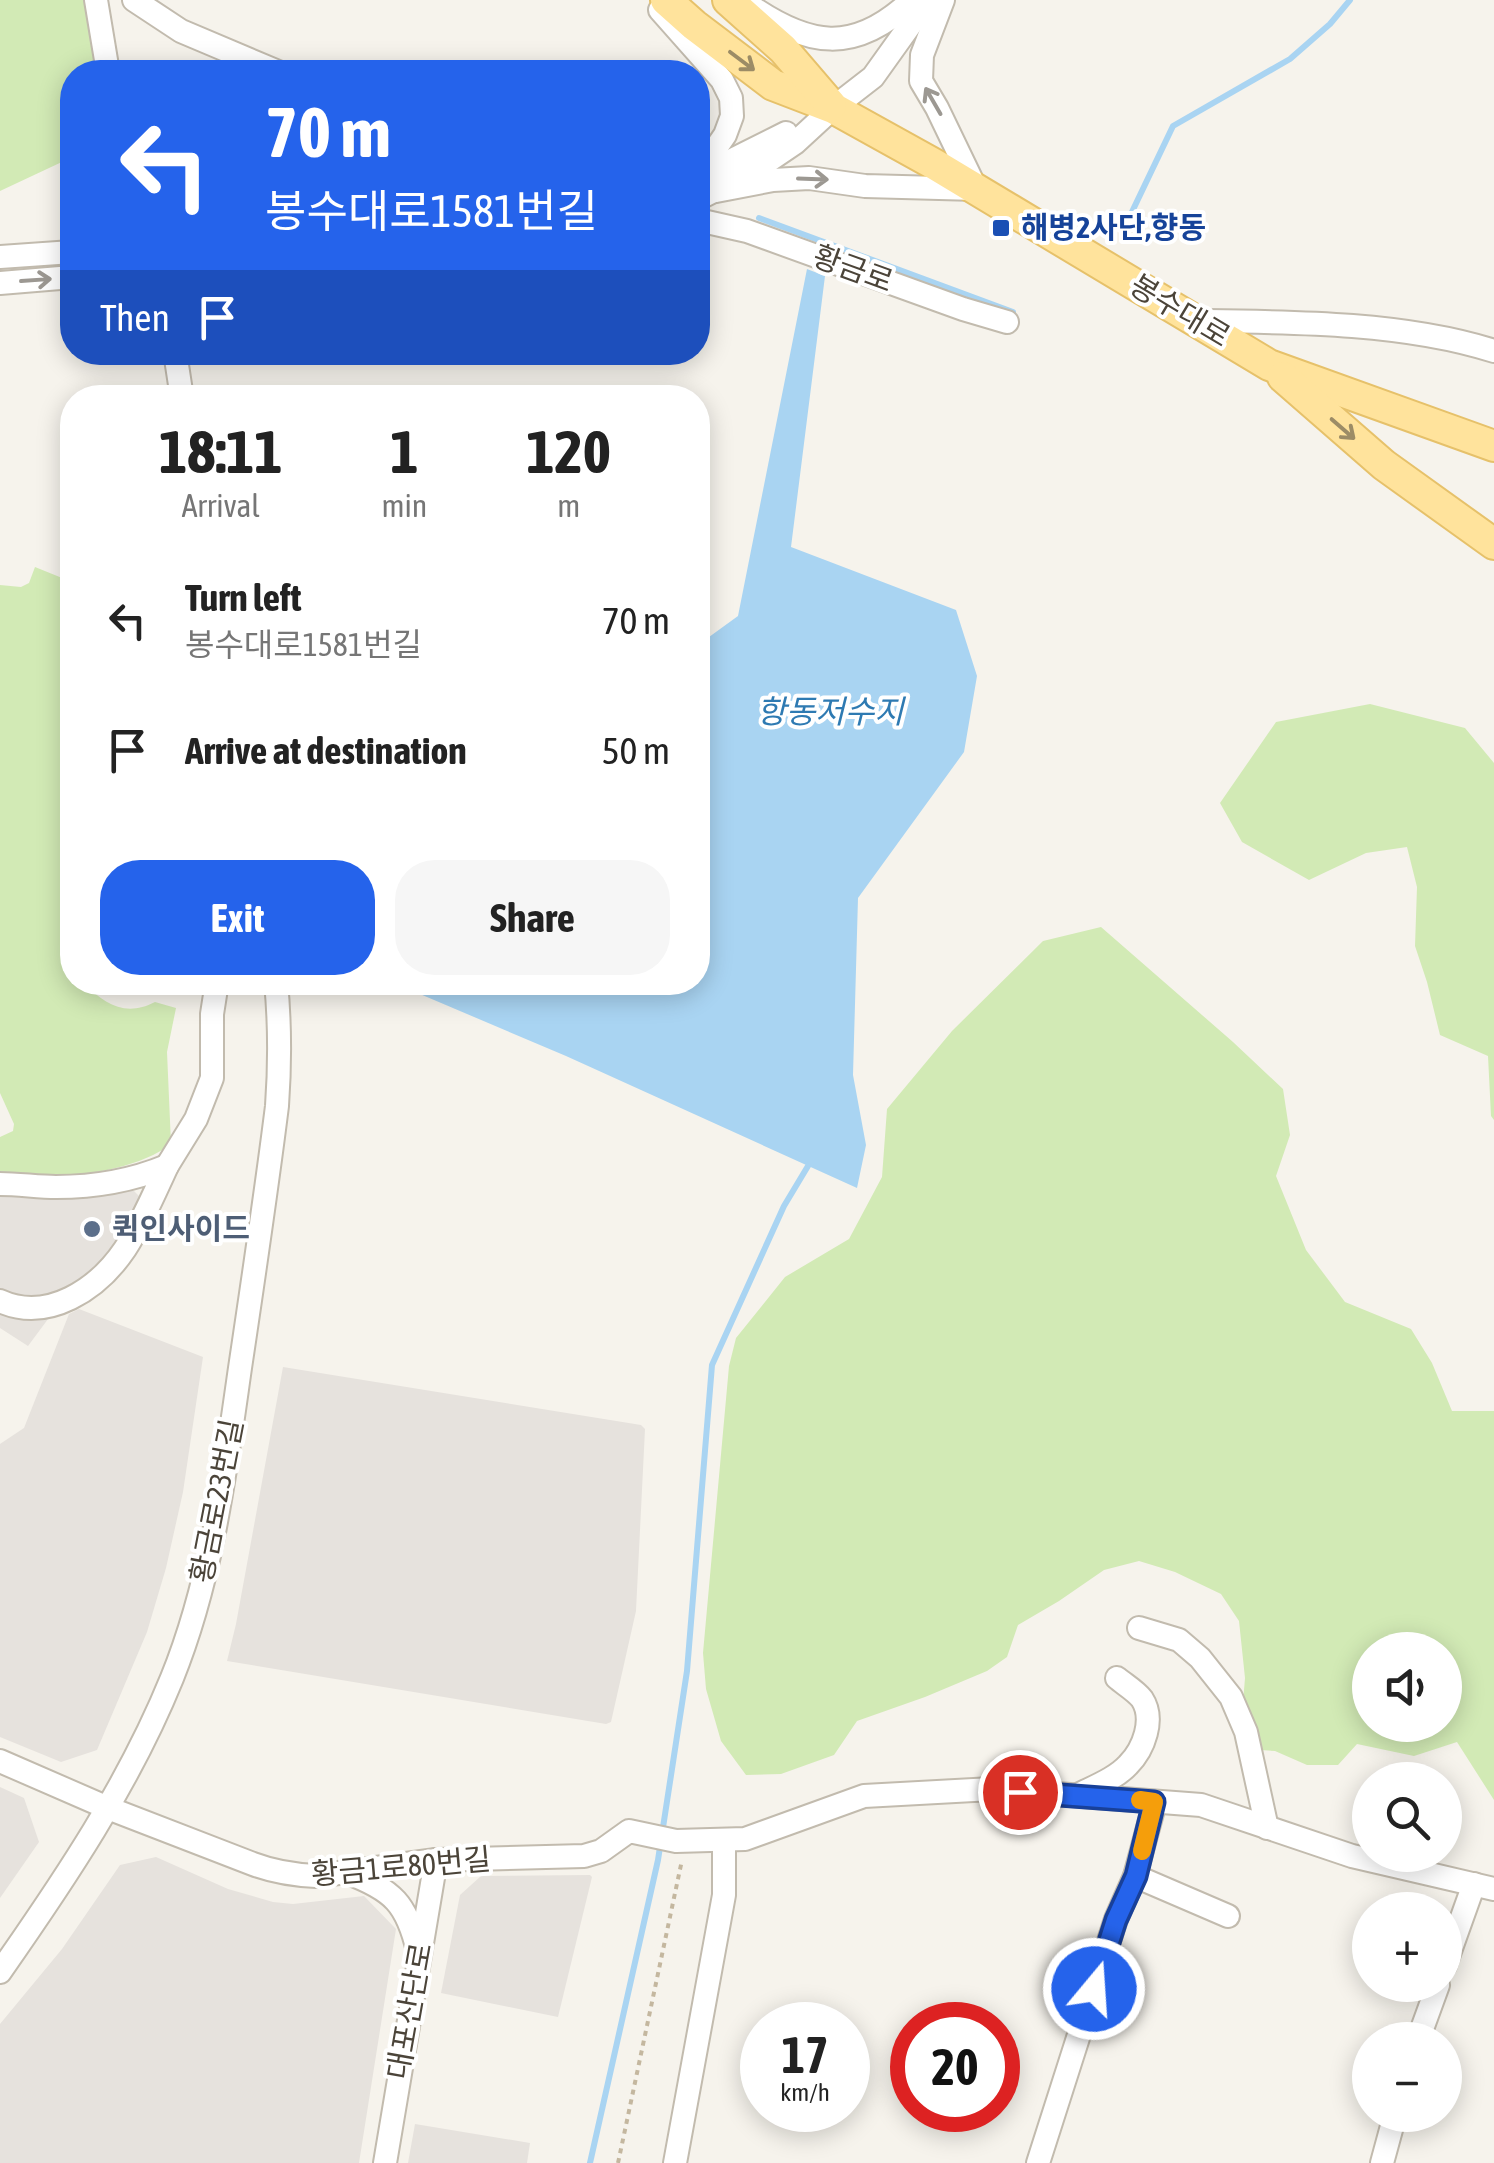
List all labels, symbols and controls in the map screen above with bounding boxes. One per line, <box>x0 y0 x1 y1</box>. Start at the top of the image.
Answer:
one-way arrow <box>728 50 754 72</box>
one-way arrow <box>923 88 943 116</box>
text: 70 m <box>265 92 391 172</box>
icon: left <box>100 100 230 230</box>
one-way arrow <box>796 170 828 189</box>
text: 봉수대로1581번길 <box>265 185 598 237</box>
place label: 해병2사단,향동 <box>1021 210 1206 244</box>
marker: 해병2사단,향동 <box>990 217 1012 239</box>
street label: 황금로 <box>809 238 898 298</box>
street label: 봉수대로 <box>1124 267 1237 353</box>
one-way arrow <box>20 270 52 289</box>
icon: arrive <box>190 290 245 345</box>
text: Then <box>100 296 170 339</box>
text: 18:11 <box>159 417 282 486</box>
text: 1 <box>390 417 419 486</box>
text: 120 <box>526 417 611 486</box>
one-way arrow <box>1330 418 1355 441</box>
text: Arrival <box>182 487 260 524</box>
text: min <box>381 487 427 524</box>
text: m <box>557 487 580 524</box>
text: Turn left <box>185 576 301 619</box>
icon: left <box>100 593 155 648</box>
text: 70 m <box>602 599 670 642</box>
text: 봉수대로1581번길 <box>185 626 422 663</box>
water label: 항동저수지 <box>756 693 906 730</box>
icon: arrive <box>100 723 155 778</box>
text: Arrive at destination <box>185 729 467 772</box>
text: 50 m <box>602 729 670 772</box>
button: Exit <box>100 860 375 975</box>
button: Share <box>395 860 670 975</box>
place label: 퀵인사이드 <box>112 1211 250 1245</box>
marker: 퀵인사이드 <box>81 1218 103 1240</box>
street label: 황금로23번길 <box>183 1416 249 1586</box>
map controls <box>1352 1632 1462 2132</box>
button: sound <box>1352 1632 1462 1742</box>
pin <box>978 1750 1063 1835</box>
button: search <box>1352 1762 1462 1872</box>
icon: arrive <box>993 1765 1048 1820</box>
street label: 황금1로80번길 <box>310 1841 492 1891</box>
button: + <box>1352 1892 1462 2002</box>
position arrow <box>1042 1937 1146 2041</box>
street label: 대포산단로 <box>380 1940 438 2082</box>
speed limit sign: 20 <box>890 2002 1020 2132</box>
button: − <box>1352 2022 1462 2132</box>
text: 17 <box>781 2026 828 2084</box>
text: km/h <box>780 2078 830 2106</box>

